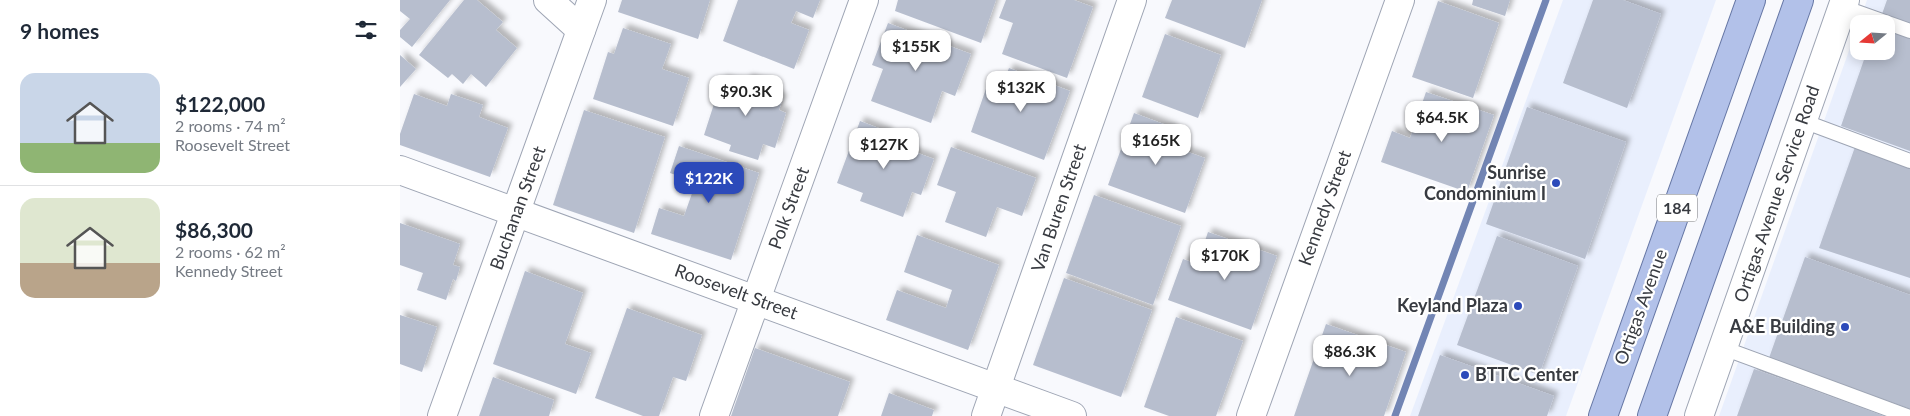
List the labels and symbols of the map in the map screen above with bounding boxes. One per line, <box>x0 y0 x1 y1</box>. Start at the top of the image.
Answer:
north arrow <box>1850 15 1895 60</box>
pin: $155K <box>881 30 951 72</box>
pin: $132K <box>986 70 1056 113</box>
pin: $90.3K <box>705 74 787 117</box>
street label: Ortigas Avenue Service Road <box>1729 82 1824 305</box>
pin: $64.5K <box>1401 100 1483 143</box>
pin: $165K <box>1121 124 1191 166</box>
pin: $127K <box>849 128 919 170</box>
street label: Van Buren Street <box>1026 140 1090 274</box>
street label: Buchanan Street <box>484 142 550 273</box>
street label: Kennedy Street <box>1293 146 1355 268</box>
place label: Sunrise Condominium I <box>1424 161 1546 204</box>
pin: $122K <box>674 162 744 204</box>
street label: Polk Street <box>763 163 813 252</box>
marker: Sunrise Condominium I <box>1550 177 1562 189</box>
road number: 184 <box>1657 194 1697 222</box>
pin: $170K <box>1190 238 1260 281</box>
street label: Ortigas Avenue <box>1609 246 1671 368</box>
street label: Roosevelt Street <box>672 259 801 324</box>
place label: Keyland Plaza <box>1397 294 1508 316</box>
marker: Keyland Plaza <box>1512 300 1524 312</box>
place label: A&E Building <box>1728 315 1835 337</box>
marker: A&E Building <box>1839 321 1851 333</box>
pin: $86.3K <box>1309 334 1391 377</box>
place label: BTTC Center <box>1475 363 1579 385</box>
marker: BTTC Center <box>1459 369 1471 381</box>

